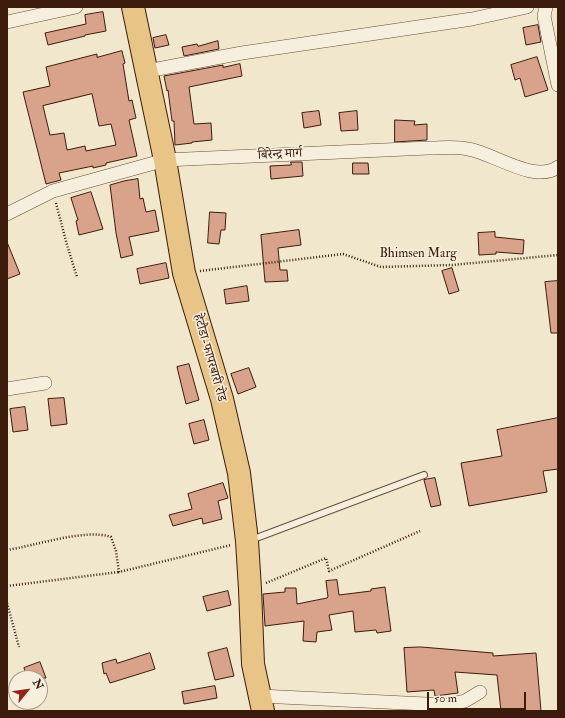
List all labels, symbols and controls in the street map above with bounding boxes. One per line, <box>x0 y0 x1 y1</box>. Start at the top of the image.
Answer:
street label: बिरेन्द्र मार्ग <box>257 146 303 164</box>
street label: Bhimsen Marg <box>379 246 457 262</box>
street label: हेटौडा-फापरबारी रोड <box>189 312 229 404</box>
north arrow <box>8 670 48 710</box>
text: N <box>30 677 46 692</box>
scale bar <box>429 684 528 710</box>
text: 50 m <box>434 691 457 706</box>

